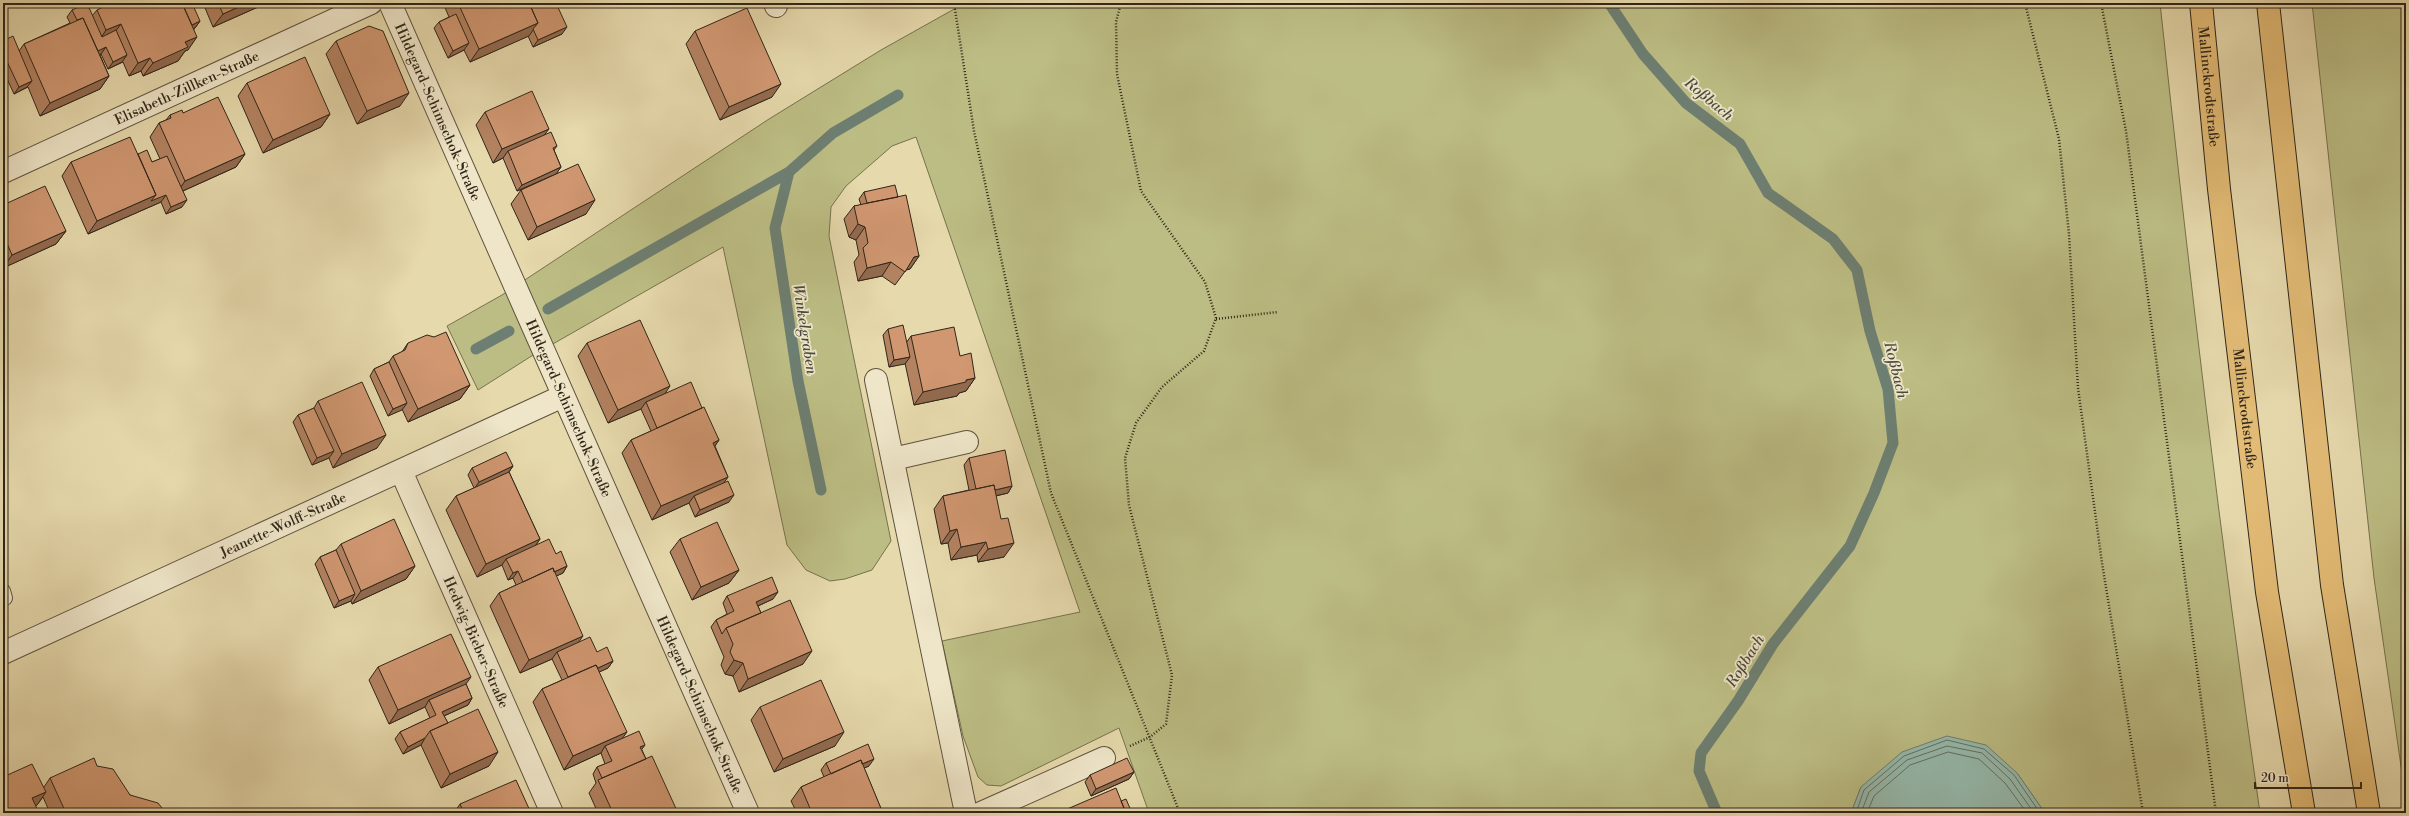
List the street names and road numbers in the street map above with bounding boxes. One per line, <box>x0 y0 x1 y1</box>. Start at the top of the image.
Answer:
street label: Hildegard-Schimschok-Straße <box>390 20 484 204</box>
street label: Mallinckrodtstraße <box>2193 26 2223 148</box>
street label: Elisabeth-Zillken-Straße <box>112 48 262 130</box>
street label: Hildegard-Schimschok-Straße <box>521 317 615 500</box>
street label: Mallinckrodtstraße <box>2228 348 2260 470</box>
street label: Jeanette-Wolff-Straße <box>216 489 349 563</box>
street label: Hedwig-Bieber-Straße <box>439 574 513 711</box>
street label: Hildegard-Schimschok-Straße <box>652 613 746 797</box>

